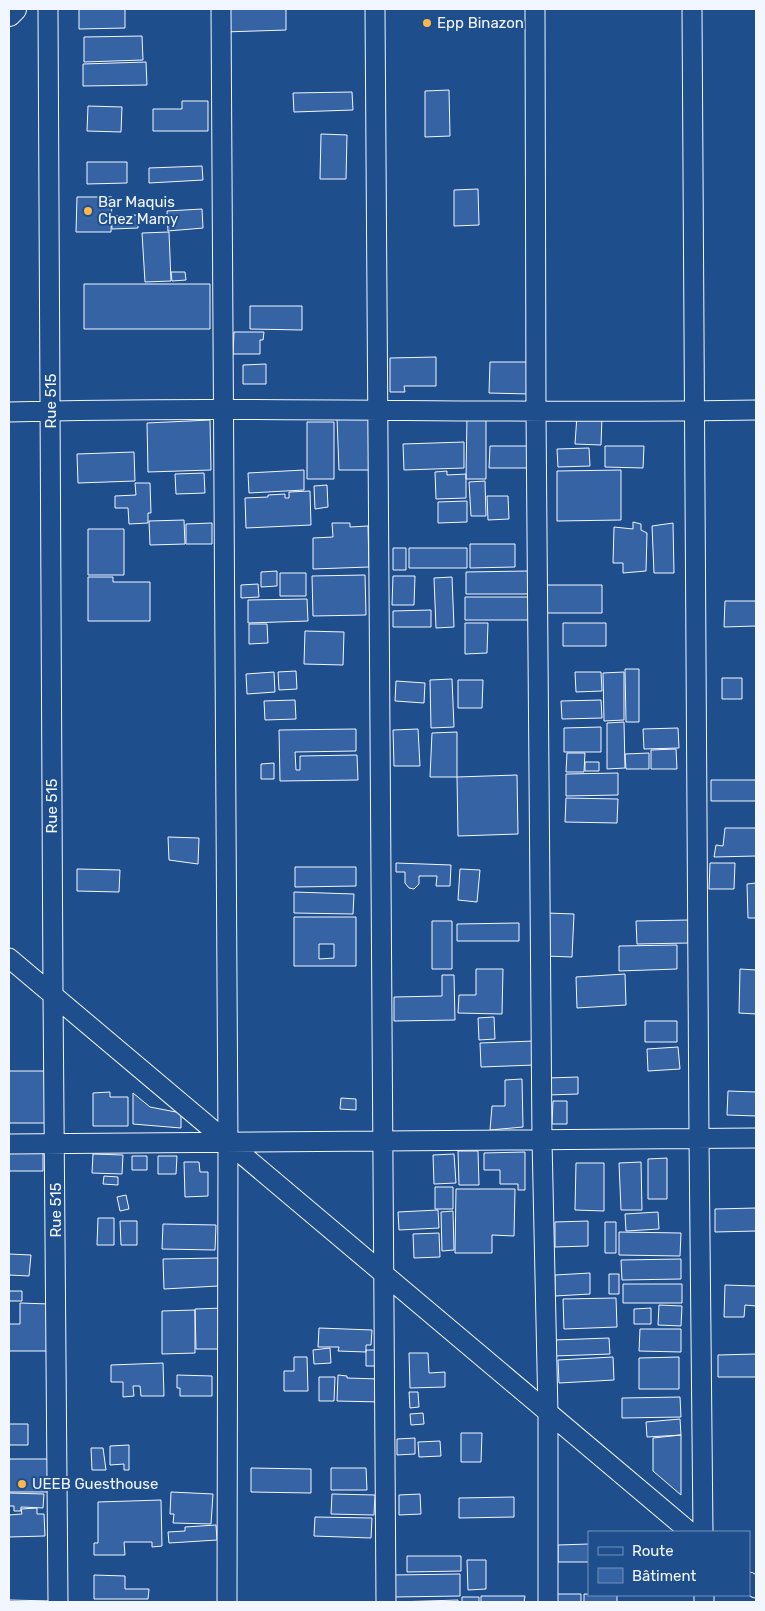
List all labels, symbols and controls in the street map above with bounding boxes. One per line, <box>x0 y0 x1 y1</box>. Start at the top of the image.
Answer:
place label: Epp Binazon <box>437 14 524 32</box>
marker: Epp Binazon <box>421 17 433 29</box>
place label: Bar Maquis Chez Mamy <box>98 193 178 228</box>
marker: Bar Maquis Chez Mamy <box>82 205 94 217</box>
street label: Rue 515 <box>42 373 60 428</box>
street label: Rue 515 <box>43 778 61 833</box>
street label: Rue 515 <box>47 1182 65 1237</box>
place label: UEEB Guesthouse <box>32 1475 158 1493</box>
marker: UEEB Guesthouse <box>16 1478 28 1490</box>
legend <box>588 1531 750 1596</box>
text: Route <box>632 1542 674 1560</box>
text: Bâtiment <box>632 1567 696 1585</box>

